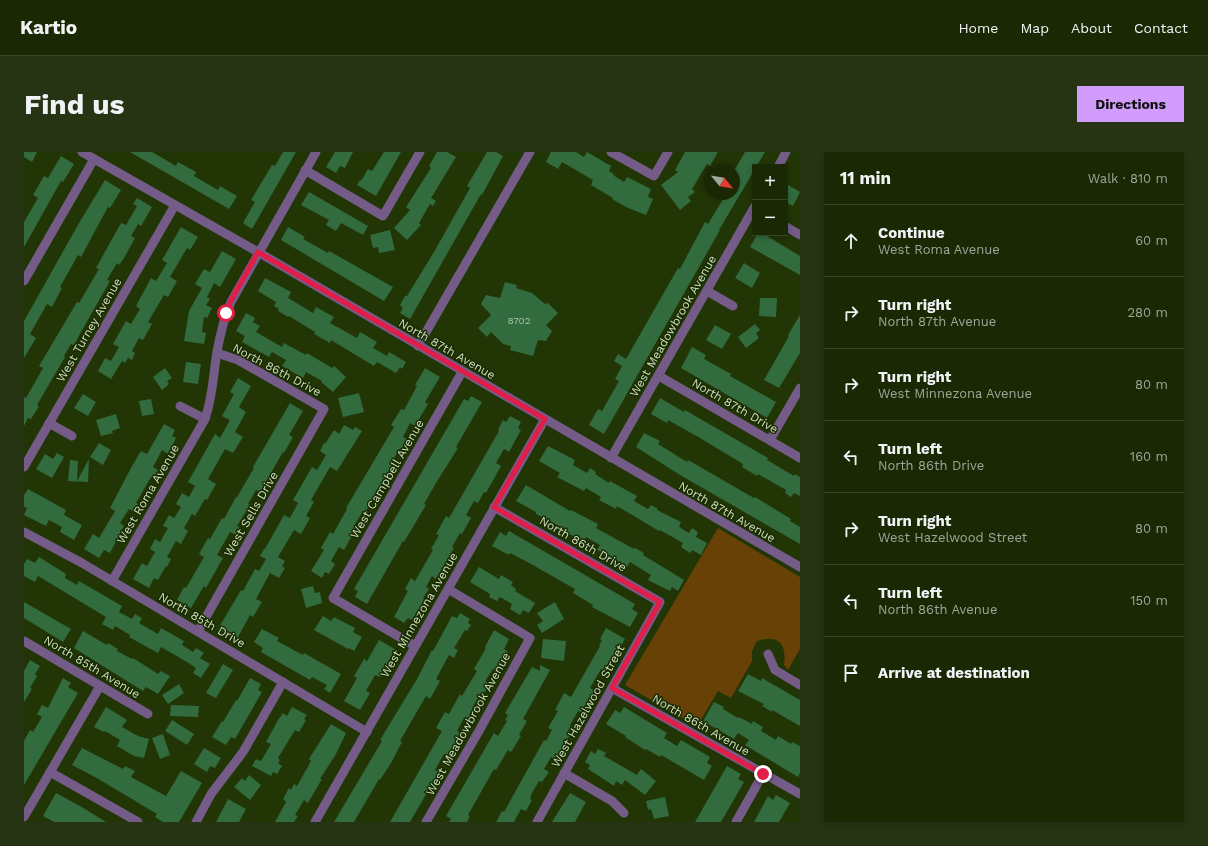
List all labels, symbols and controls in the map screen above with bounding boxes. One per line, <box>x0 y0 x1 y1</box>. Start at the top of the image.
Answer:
text: Kartio <box>20 16 77 39</box>
text: Home <box>958 20 998 36</box>
text: Map <box>1020 20 1049 36</box>
text: About <box>1071 20 1112 36</box>
text: Contact <box>1134 20 1188 36</box>
button: Directions <box>1077 86 1184 122</box>
text: Find us <box>24 88 124 121</box>
north arrow <box>704 164 740 200</box>
map controls <box>752 164 788 236</box>
button: + <box>752 164 788 200</box>
text: 11 min <box>840 168 891 188</box>
text: Walk · 810 m <box>1088 171 1168 186</box>
button: − <box>752 200 788 236</box>
text: Continue <box>878 224 945 242</box>
icon: ahead <box>840 230 862 252</box>
text: 60 m <box>1135 233 1168 248</box>
text: West Roma Avenue <box>878 242 1000 257</box>
street label: West Meadowbrook Avenue <box>627 253 719 399</box>
street label: West Turney Avenue <box>53 275 125 385</box>
text: Turn right <box>878 296 951 314</box>
icon: right <box>840 302 862 324</box>
route start <box>217 304 235 322</box>
text: 280 m <box>1128 305 1168 320</box>
text: North 87th Avenue <box>878 314 996 329</box>
house number: 8702 <box>507 315 531 326</box>
street label: North 87th Avenue <box>396 316 498 382</box>
street label: North 86th Drive <box>230 341 324 399</box>
text: Turn right <box>878 368 951 386</box>
icon: right <box>840 374 862 396</box>
street label: North 87th Drive <box>689 376 781 436</box>
text: 80 m <box>1135 377 1168 392</box>
text: West Minnezona Avenue <box>878 386 1032 401</box>
street label: West Campbell Avenue <box>347 417 427 541</box>
text: Turn left <box>878 440 942 458</box>
street label: West Roma Avenue <box>114 442 182 546</box>
icon: left <box>840 446 862 468</box>
text: 160 m <box>1130 449 1168 464</box>
text: North 86th Drive <box>878 458 984 473</box>
street label: West Sells Drive <box>221 469 281 559</box>
street label: North 87th Avenue <box>676 479 778 545</box>
text: Turn right <box>878 512 951 530</box>
street label: North 86th Drive <box>537 513 629 575</box>
icon: right <box>840 518 862 540</box>
text: 80 m <box>1135 521 1168 536</box>
text: West Hazelwood Street <box>878 530 1027 545</box>
street label: West Minnezona Avenue <box>377 550 461 680</box>
text: Turn left <box>878 584 942 602</box>
street label: North 85th Drive <box>156 589 248 651</box>
icon: left <box>840 590 862 612</box>
text: 150 m <box>1130 593 1168 608</box>
text: North 86th Avenue <box>878 602 997 617</box>
street label: North 85th Avenue <box>41 633 143 701</box>
street label: West Hazelwood Street <box>548 642 628 770</box>
street label: West Meadowbrook Avenue <box>423 650 513 798</box>
icon: arrive <box>840 662 862 684</box>
text: Arrive at destination <box>878 664 1030 682</box>
street label: North 86th Avenue <box>650 691 752 759</box>
route end <box>754 765 772 783</box>

